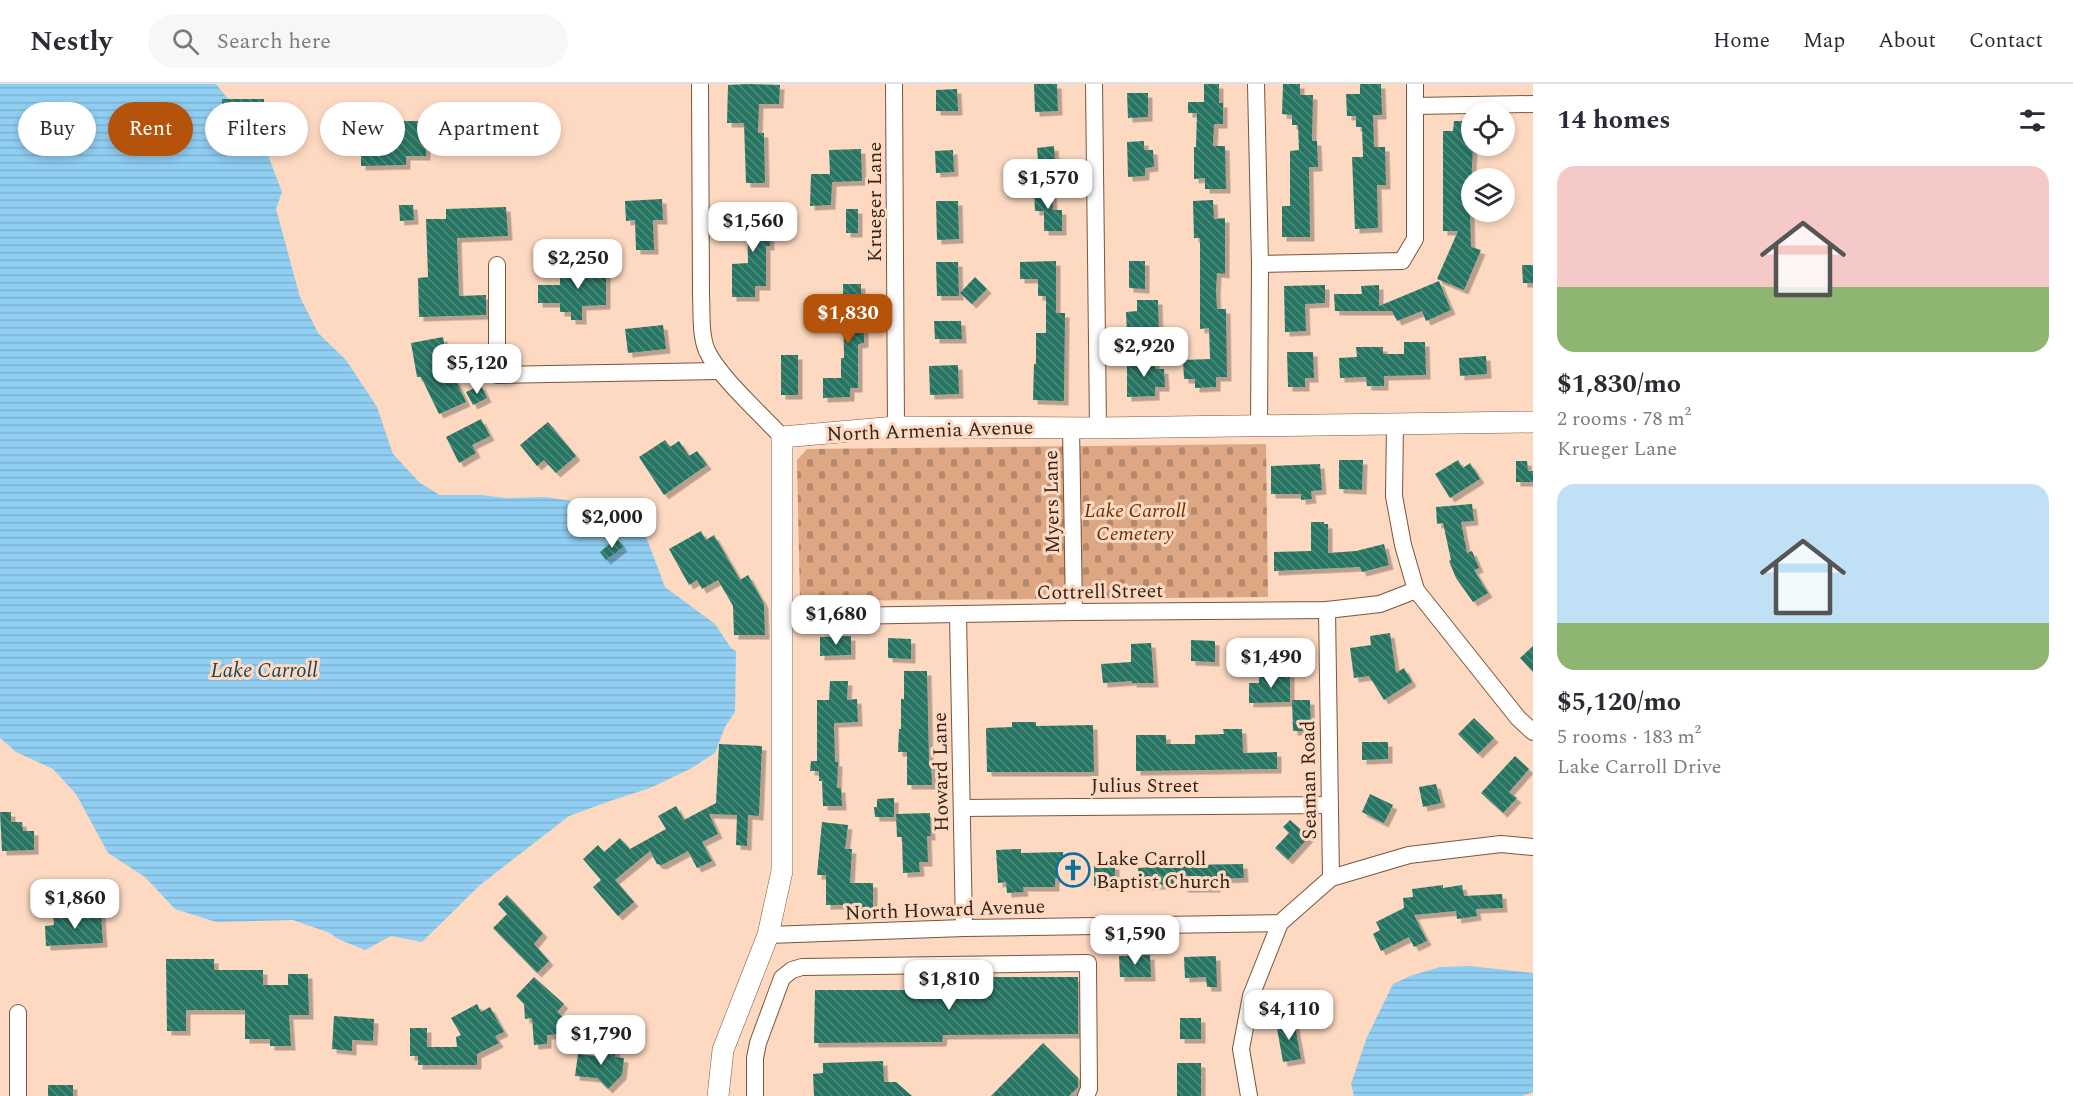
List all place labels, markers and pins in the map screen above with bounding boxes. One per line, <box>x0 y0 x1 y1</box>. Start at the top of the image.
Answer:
pin: $1,570 <box>999 159 1097 210</box>
pin: $1,560 <box>704 202 802 253</box>
pin: $2,250 <box>529 239 627 290</box>
pin: $1,830 <box>799 294 897 345</box>
pin: $2,920 <box>1095 327 1193 378</box>
pin: $5,120 <box>428 344 526 395</box>
pin: $2,000 <box>563 498 661 549</box>
pin: $1,680 <box>787 595 885 646</box>
pin: $1,490 <box>1222 638 1320 689</box>
place label: Lake Carroll Baptist Church <box>1096 844 1231 897</box>
church icon: Lake Carroll Baptist Church <box>1055 852 1091 888</box>
pin: $1,860 <box>26 879 124 930</box>
pin: $1,590 <box>1086 915 1184 966</box>
pin: $1,810 <box>900 960 998 1011</box>
pin: $4,110 <box>1240 990 1338 1041</box>
pin: $1,790 <box>552 1015 650 1066</box>

